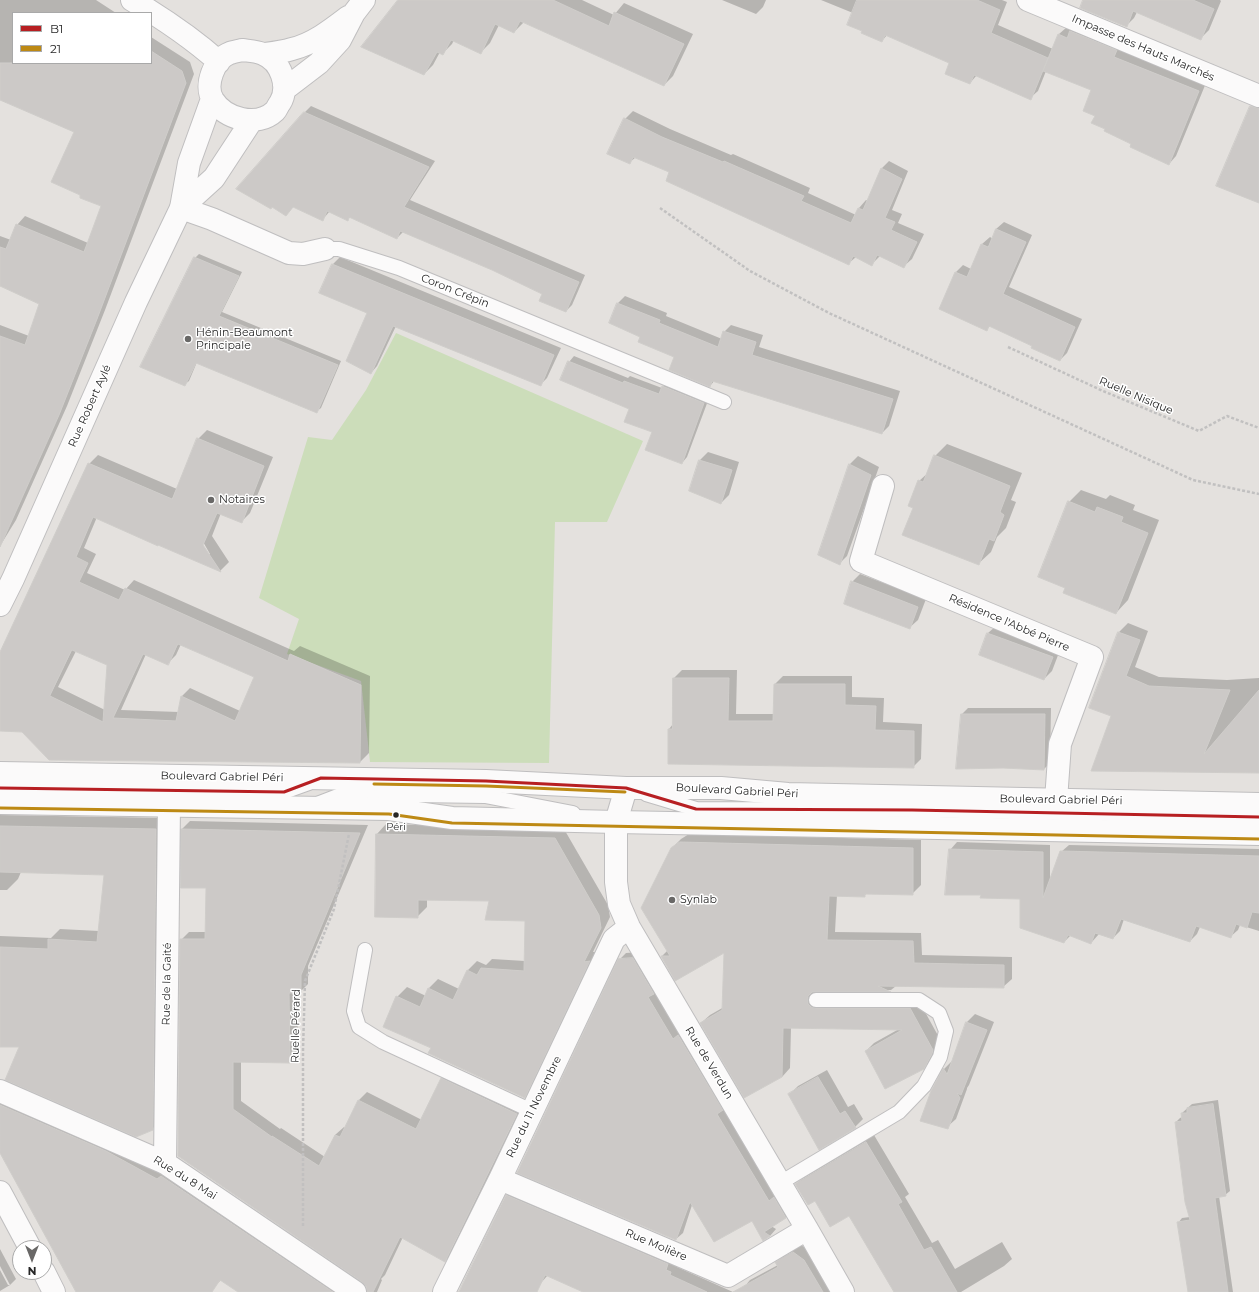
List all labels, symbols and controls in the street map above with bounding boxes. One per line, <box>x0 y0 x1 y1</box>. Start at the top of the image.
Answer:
legend <box>12 12 152 64</box>
street label: Impasse des Hauts Marchés <box>1070 12 1216 84</box>
text: B1 <box>50 21 63 36</box>
text: 21 <box>50 41 61 56</box>
street label: Coron Crépin <box>419 271 491 311</box>
place label: Hénin-Beaumont Principale <box>196 326 293 352</box>
marker: Hénin-Beaumont Principale <box>183 334 193 344</box>
street label: Rue Robert Aylé <box>66 363 114 449</box>
street label: Ruelle Nisique <box>1097 374 1175 418</box>
place label: Notaires <box>219 493 265 507</box>
marker: Notaires <box>206 495 216 505</box>
street label: Résidence l'Abbé Pierre <box>947 592 1071 654</box>
street label: Boulevard Gabriel Péri <box>160 769 284 785</box>
street label: Boulevard Gabriel Péri <box>675 781 799 801</box>
street label: Boulevard Gabriel Péri <box>999 792 1123 808</box>
marker: Péri <box>391 810 401 820</box>
place label: Péri <box>386 821 406 833</box>
place label: Synlab <box>680 893 717 907</box>
marker: Synlab <box>667 895 677 905</box>
street label: Rue de la Gaité <box>160 942 174 1026</box>
street label: Ruelle Pérard <box>289 989 303 1063</box>
street label: Rue de Verdun <box>682 1024 736 1102</box>
street label: Rue du 11 Novembre <box>504 1054 564 1160</box>
street label: Rue du 8 Mai <box>151 1153 219 1203</box>
street label: Rue Molière <box>623 1226 689 1264</box>
north arrow <box>12 1240 52 1280</box>
text: N <box>28 1264 36 1278</box>

